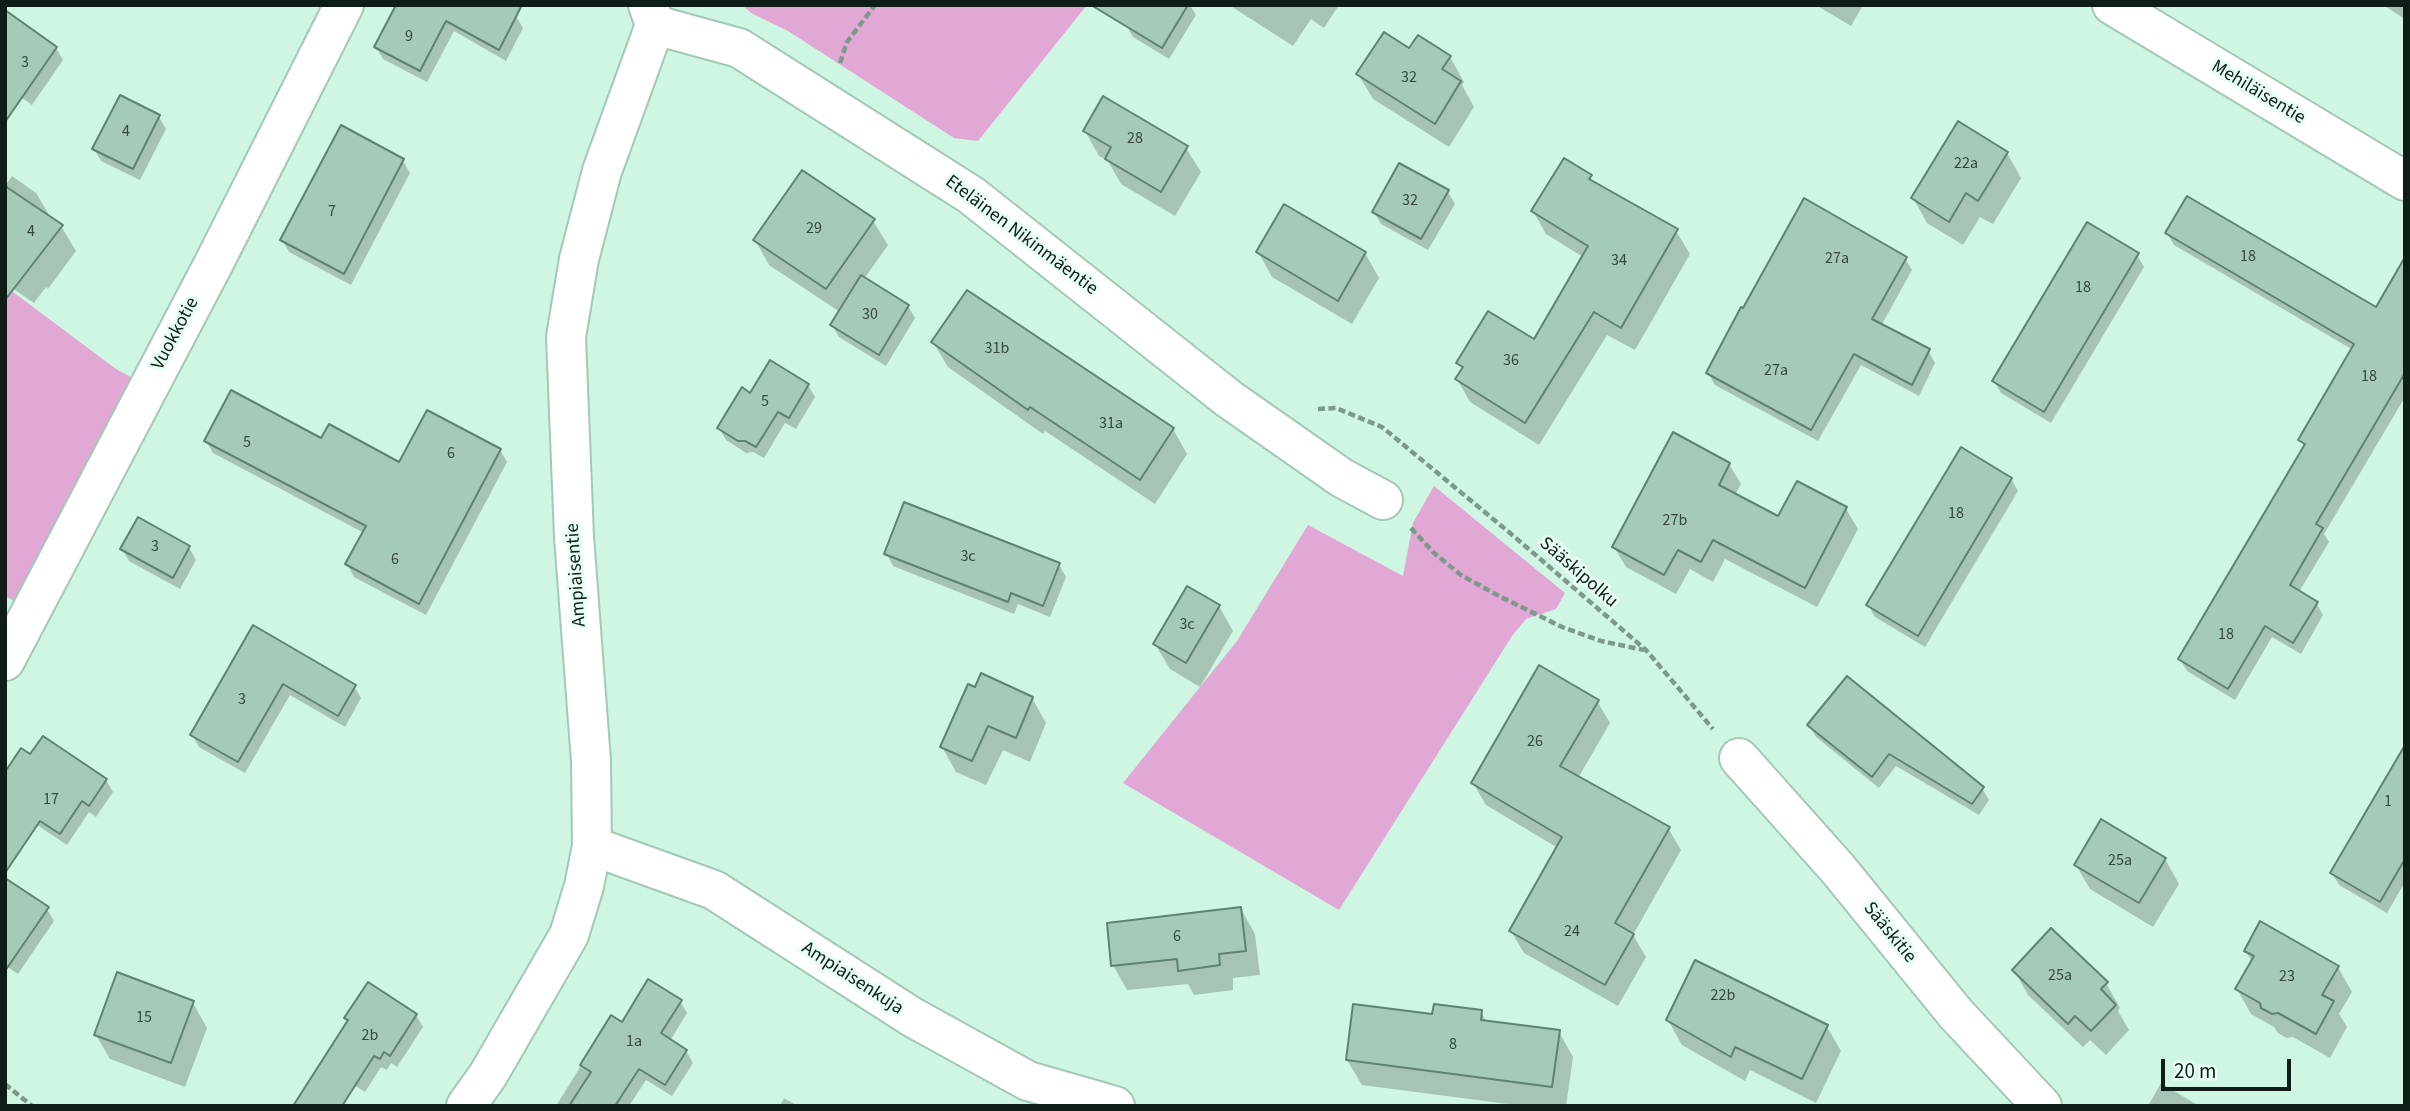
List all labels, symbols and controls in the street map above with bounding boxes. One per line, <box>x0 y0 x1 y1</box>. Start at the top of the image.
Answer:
house number: 9 <box>405 27 413 47</box>
house number: 3 <box>21 53 29 73</box>
street label: Mehiläisentie <box>2207 56 2309 130</box>
house number: 32 <box>1401 68 1417 88</box>
house number: 4 <box>122 122 130 142</box>
house number: 28 <box>1127 129 1143 149</box>
house number: 22a <box>1954 154 1978 174</box>
street label: Eteläinen Nikinmäentie <box>940 171 1102 301</box>
house number: 32 <box>1402 191 1418 211</box>
house number: 7 <box>328 202 336 222</box>
house number: 29 <box>806 219 822 239</box>
house number: 4 <box>27 222 35 242</box>
house number: 18 <box>2240 247 2256 267</box>
house number: 27a <box>1825 249 1849 269</box>
house number: 34 <box>1611 251 1627 271</box>
house number: 18 <box>2075 278 2091 298</box>
street label: Vuokkotie <box>147 294 205 374</box>
house number: 30 <box>862 305 878 325</box>
house number: 31b <box>985 339 1009 359</box>
house number: 36 <box>1503 351 1519 371</box>
house number: 27a <box>1764 361 1788 381</box>
house number: 18 <box>2361 367 2377 387</box>
house number: 5 <box>761 392 769 412</box>
house number: 31a <box>1099 414 1123 434</box>
house number: 5 <box>243 433 251 453</box>
house number: 6 <box>447 444 455 464</box>
house number: 18 <box>1948 504 1964 524</box>
house number: 27b <box>1663 511 1687 531</box>
street label: Ampiaisentie <box>562 522 592 628</box>
street label: Sääskipolku <box>1534 533 1622 613</box>
house number: 3 <box>151 537 159 557</box>
house number: 3c <box>960 547 976 567</box>
house number: 6 <box>391 550 399 570</box>
house number: 3c <box>1179 615 1195 635</box>
house number: 18 <box>2218 625 2234 645</box>
house number: 3 <box>238 690 246 710</box>
house number: 26 <box>1527 732 1543 752</box>
house number: 17 <box>43 790 59 810</box>
house number: 1 <box>2384 792 2392 812</box>
house number: 25a <box>2108 851 2132 871</box>
street label: Sääskitie <box>1858 898 1920 968</box>
house number: 24 <box>1564 922 1580 942</box>
house number: 6 <box>1173 927 1181 947</box>
street label: Ampiaisenkuja <box>797 938 907 1020</box>
house number: 25a <box>2048 966 2072 986</box>
house number: 23 <box>2279 967 2295 987</box>
house number: 22b <box>1711 986 1735 1006</box>
house number: 15 <box>136 1008 152 1028</box>
house number: 2b <box>362 1026 378 1046</box>
house number: 1a <box>626 1032 642 1052</box>
house number: 8 <box>1449 1035 1457 1055</box>
scale bar <box>2165 1044 2294 1088</box>
text: 20 m <box>2174 1056 2216 1086</box>

